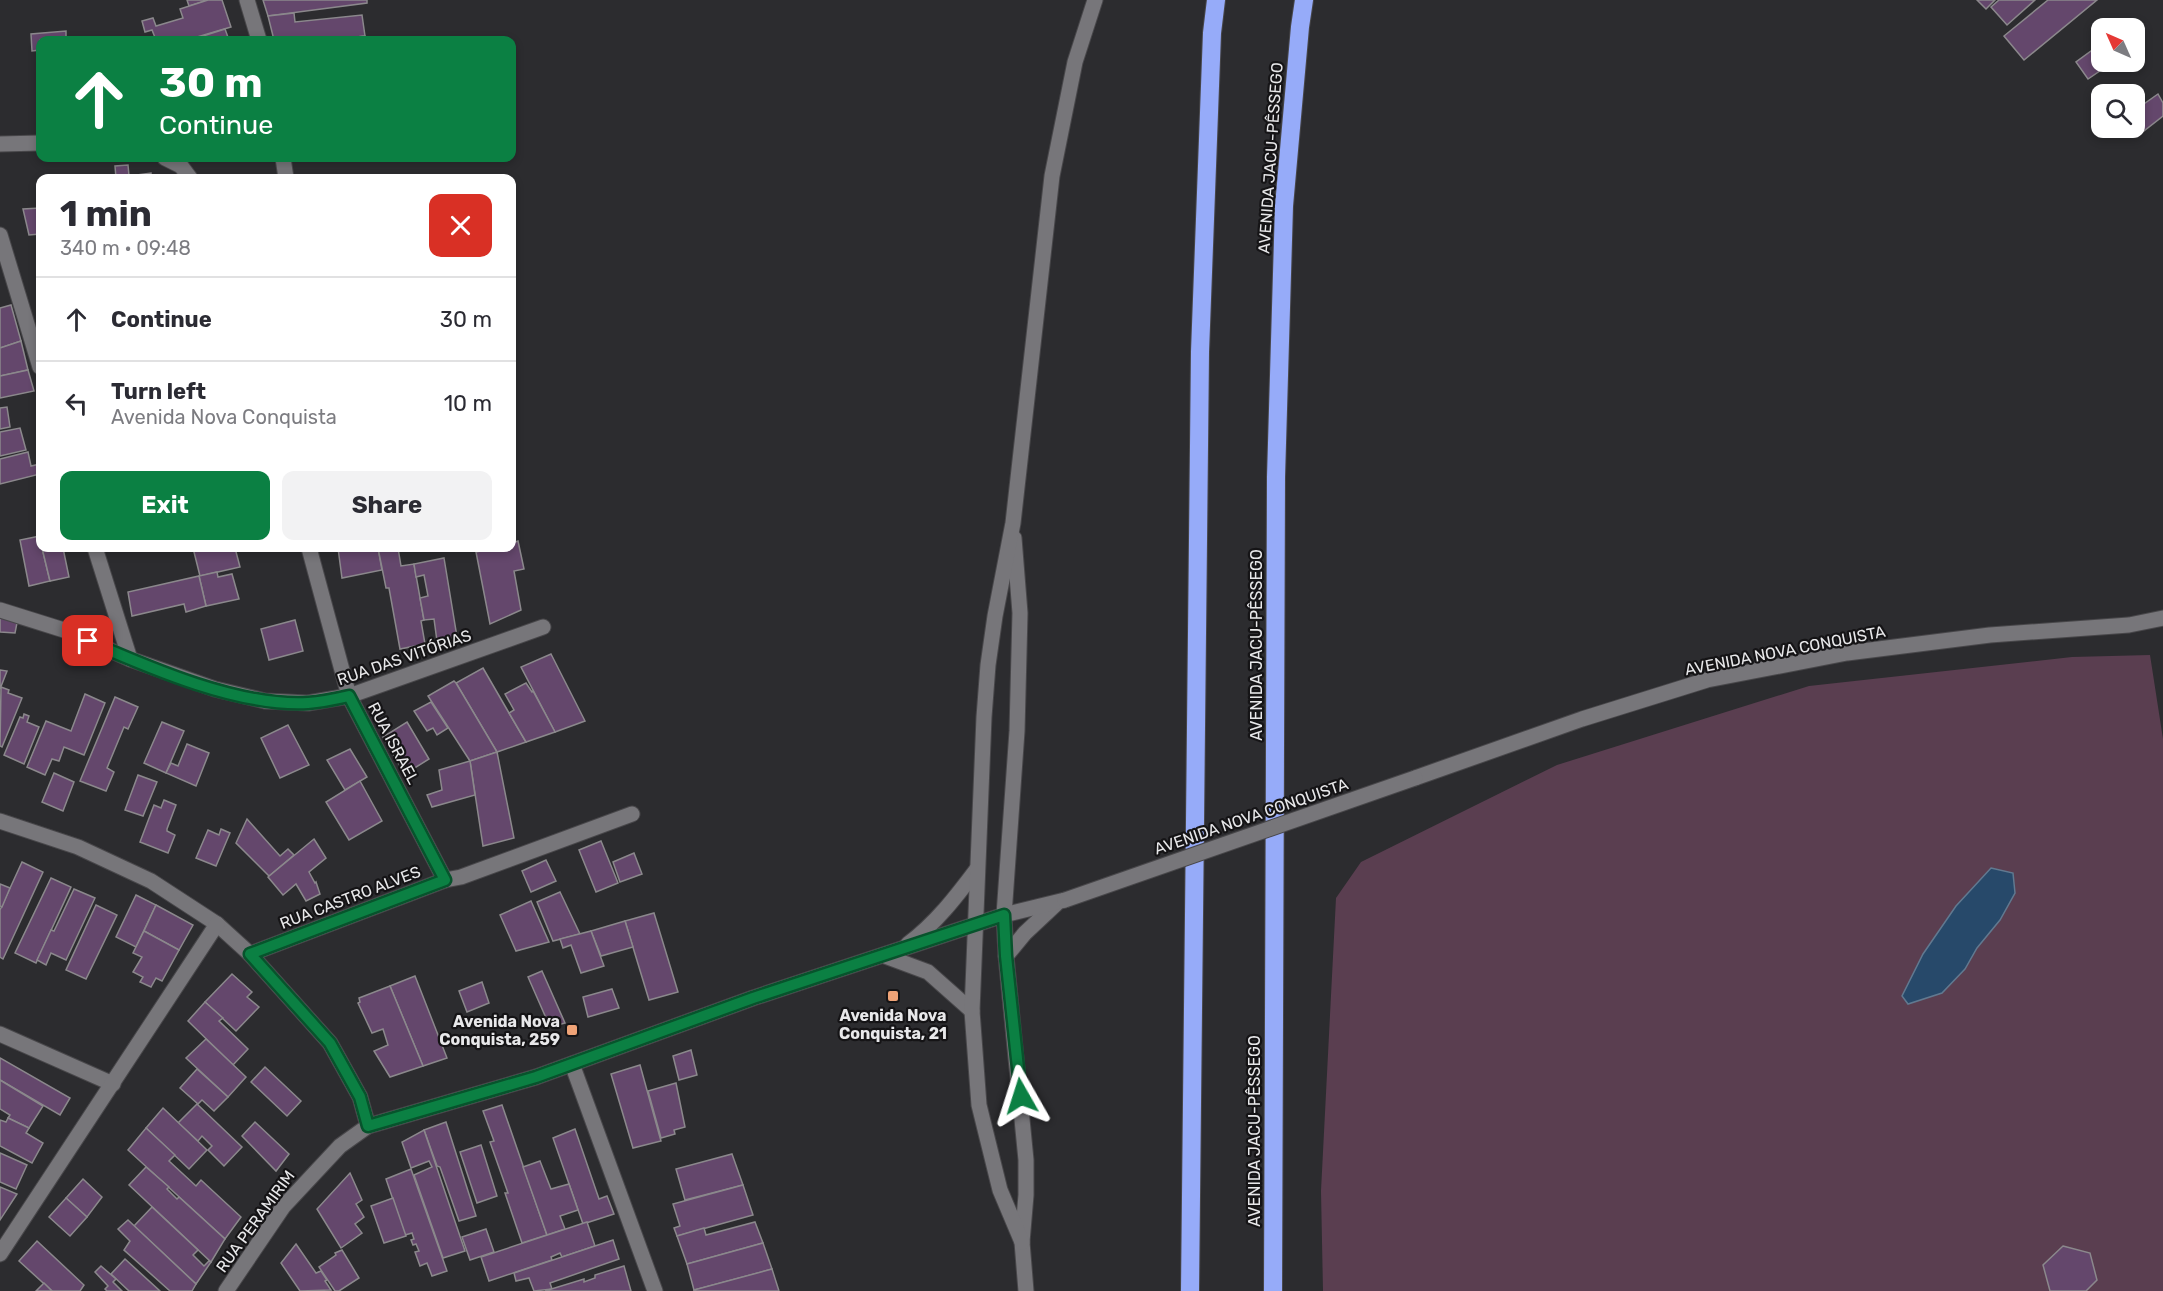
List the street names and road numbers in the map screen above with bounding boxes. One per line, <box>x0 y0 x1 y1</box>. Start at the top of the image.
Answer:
street label: AVENIDA JACU-PÊSSEGO <box>1254 62 1287 254</box>
street label: AVENIDA JACU-PÊSSEGO <box>1247 549 1266 741</box>
street label: AVENIDA NOVA CONQUISTA <box>1683 622 1887 679</box>
street label: RUA DAS VITÓRIAS <box>334 625 474 689</box>
street label: RUA ISRAEL <box>364 699 423 787</box>
street label: AVENIDA NOVA CONQUISTA <box>1152 774 1351 859</box>
street label: RUA CASTRO ALVES <box>277 862 423 933</box>
street label: AVENIDA JACU-PÊSSEGO <box>1245 1035 1264 1227</box>
street label: RUA PERAMIRIM <box>212 1167 299 1276</box>

